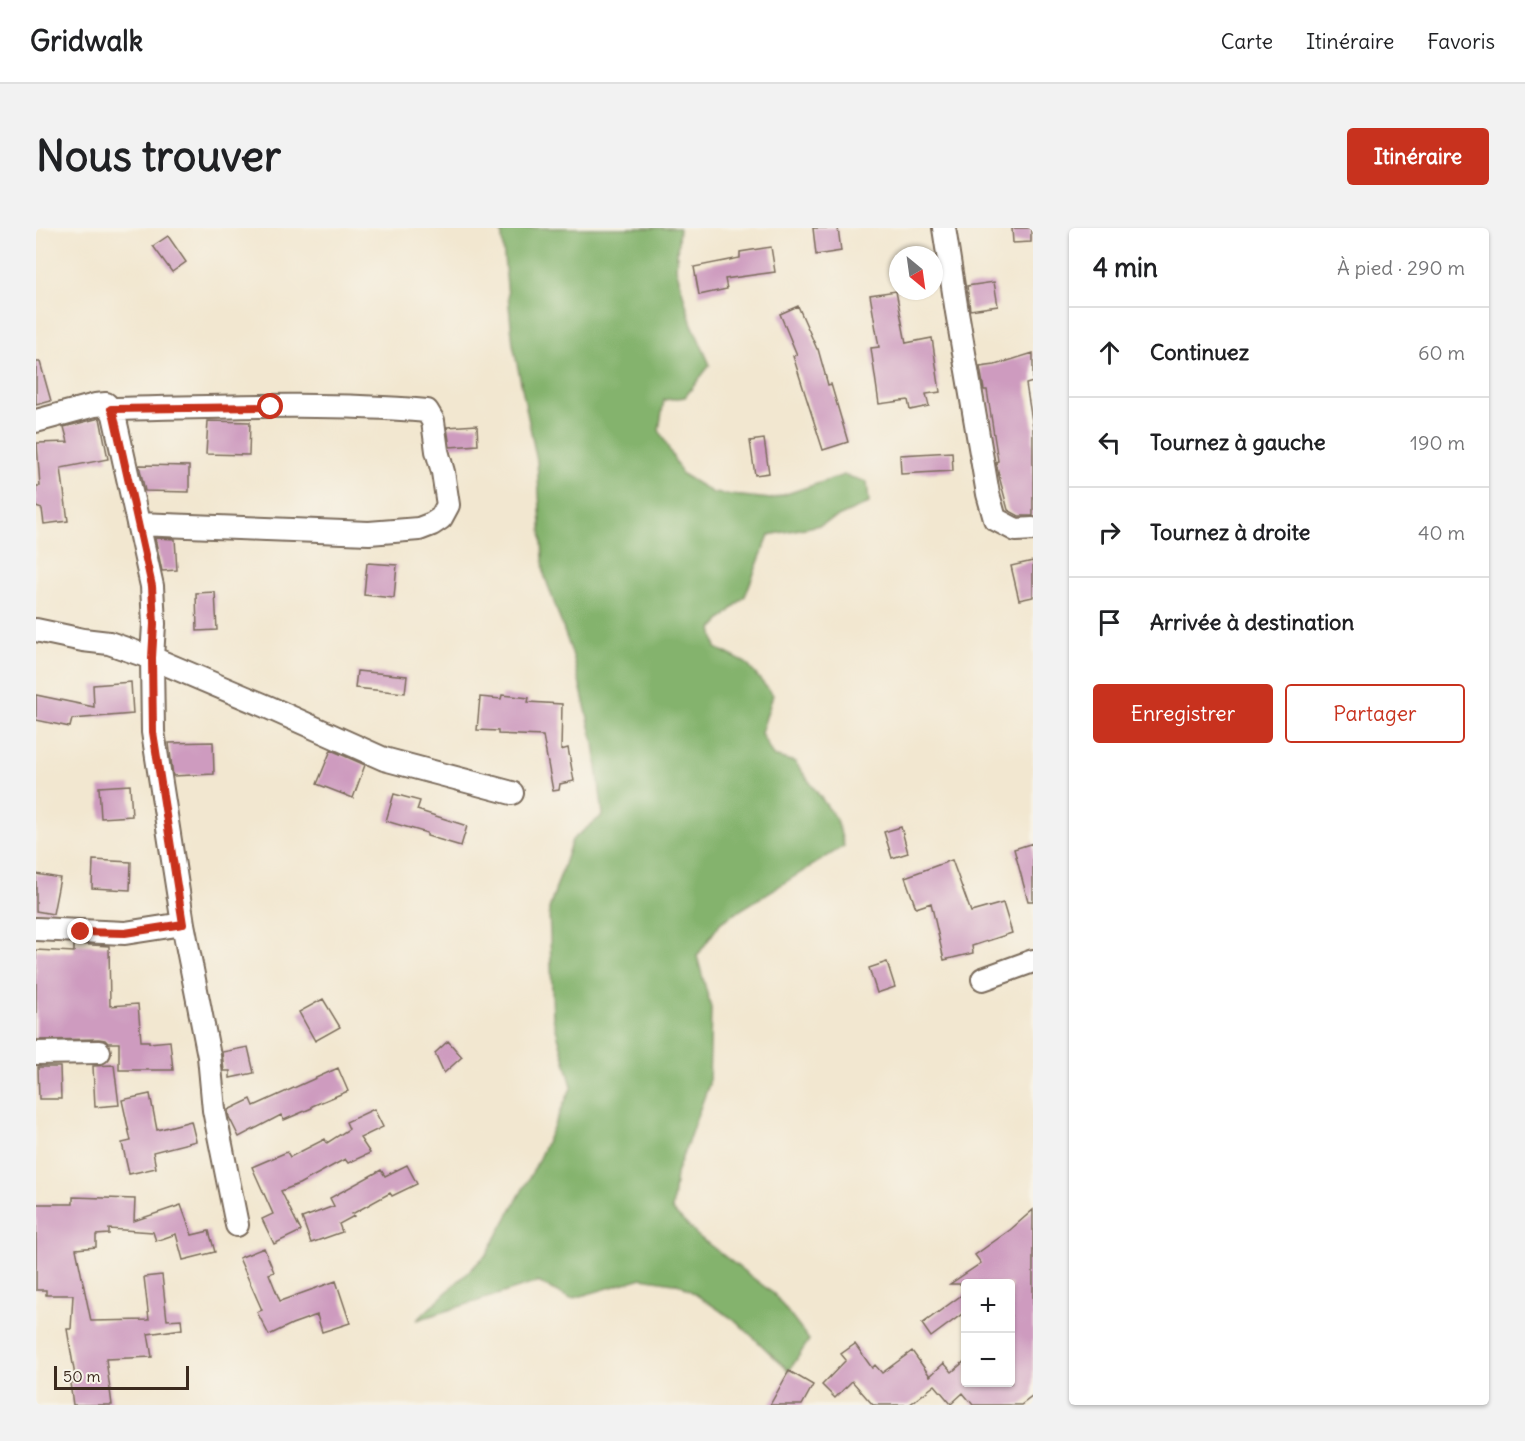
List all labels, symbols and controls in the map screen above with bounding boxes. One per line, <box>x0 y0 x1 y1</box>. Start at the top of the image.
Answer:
text: Gridwalk <box>30 23 143 59</box>
text: Carte <box>1221 28 1273 55</box>
text: Itinéraire <box>1306 28 1394 55</box>
text: Favoris <box>1427 28 1495 55</box>
button: Itinéraire <box>1347 128 1489 185</box>
text: Nous trouver <box>36 130 281 182</box>
north arrow <box>889 246 943 300</box>
text: 4 min <box>1093 251 1158 284</box>
text: À pied · 290 m <box>1337 255 1465 280</box>
icon: ahead <box>1093 336 1126 369</box>
text: Continuez <box>1150 338 1249 366</box>
text: 60 m <box>1418 340 1465 365</box>
route start <box>257 393 283 419</box>
icon: left <box>1093 426 1126 459</box>
text: Tournez à gauche <box>1150 428 1326 456</box>
text: 190 m <box>1410 430 1465 455</box>
icon: right <box>1093 516 1126 549</box>
text: Tournez à droite <box>1150 518 1310 546</box>
text: 40 m <box>1418 520 1465 545</box>
icon: arrive <box>1093 606 1126 639</box>
text: Arrivée à destination <box>1150 608 1354 636</box>
button: Enregistrer <box>1093 684 1273 743</box>
button: Partager <box>1285 684 1465 743</box>
route end <box>67 918 93 944</box>
map controls <box>961 1279 1015 1387</box>
button: + <box>961 1279 1015 1333</box>
button: − <box>961 1333 1015 1387</box>
scale bar <box>54 1363 189 1390</box>
text: 50 m <box>63 1366 101 1386</box>

